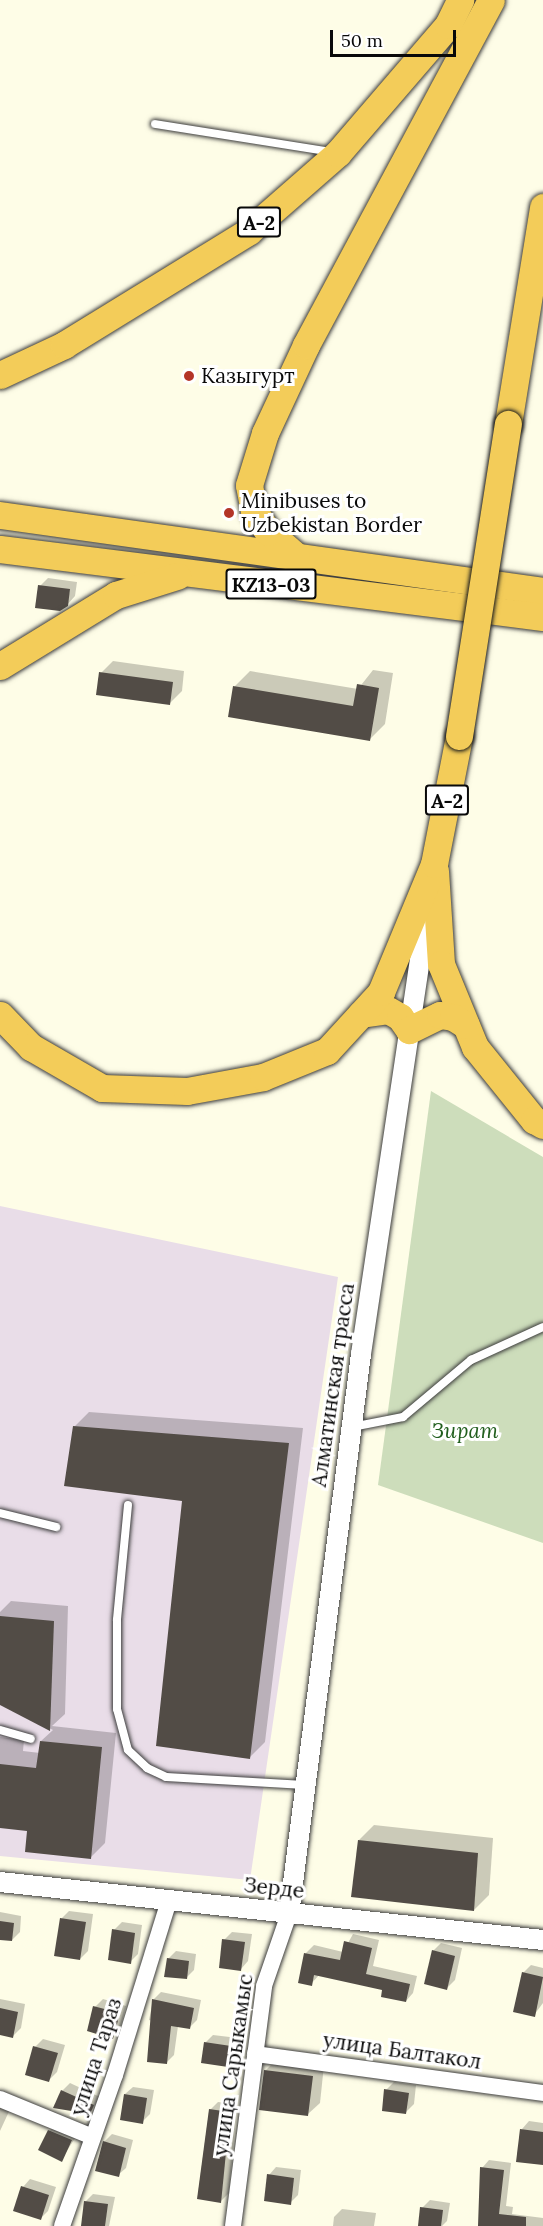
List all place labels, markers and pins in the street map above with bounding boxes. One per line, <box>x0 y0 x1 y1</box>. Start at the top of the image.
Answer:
place label: Казыгурт <box>201 363 295 389</box>
marker: Казыгурт <box>182 369 196 383</box>
place label: Minibuses to Uzbekistan Border <box>241 488 422 538</box>
marker: Minibuses to Uzbekistan Border <box>222 506 236 520</box>

